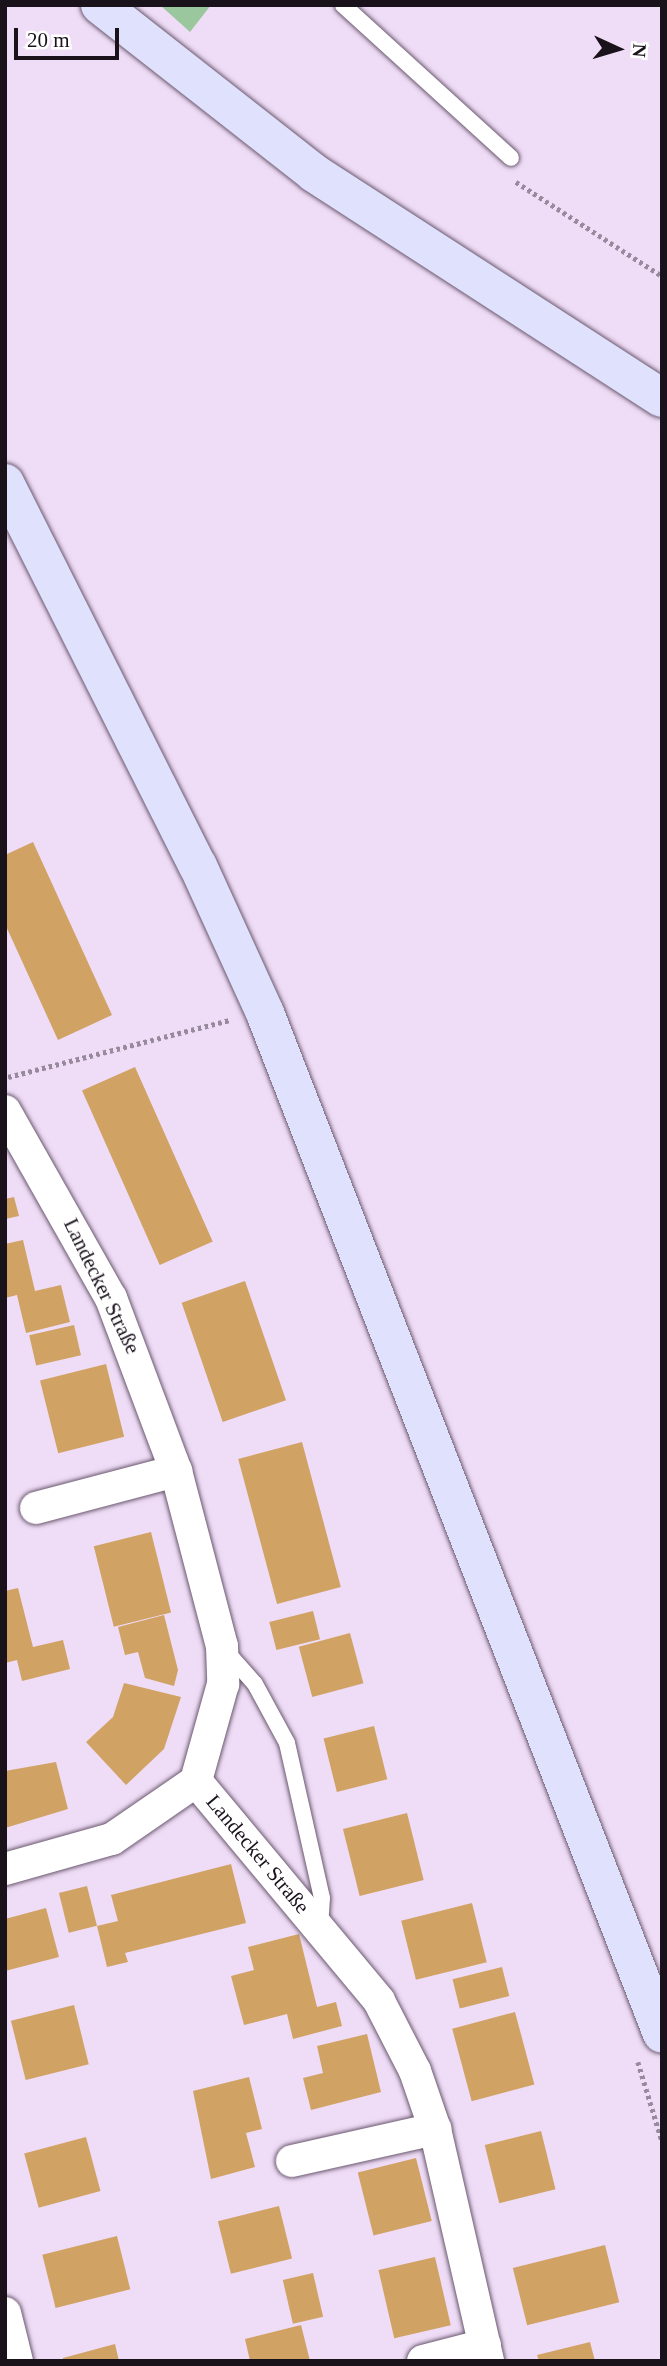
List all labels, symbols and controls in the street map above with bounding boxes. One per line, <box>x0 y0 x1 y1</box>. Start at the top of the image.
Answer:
scale bar <box>18 14 122 58</box>
north arrow <box>583 14 653 84</box>
text: 20 m <box>27 28 70 52</box>
text: N <box>628 43 650 58</box>
street label: Landecker Straße <box>58 1214 146 1358</box>
street label: Landecker Straße <box>201 1789 315 1919</box>

